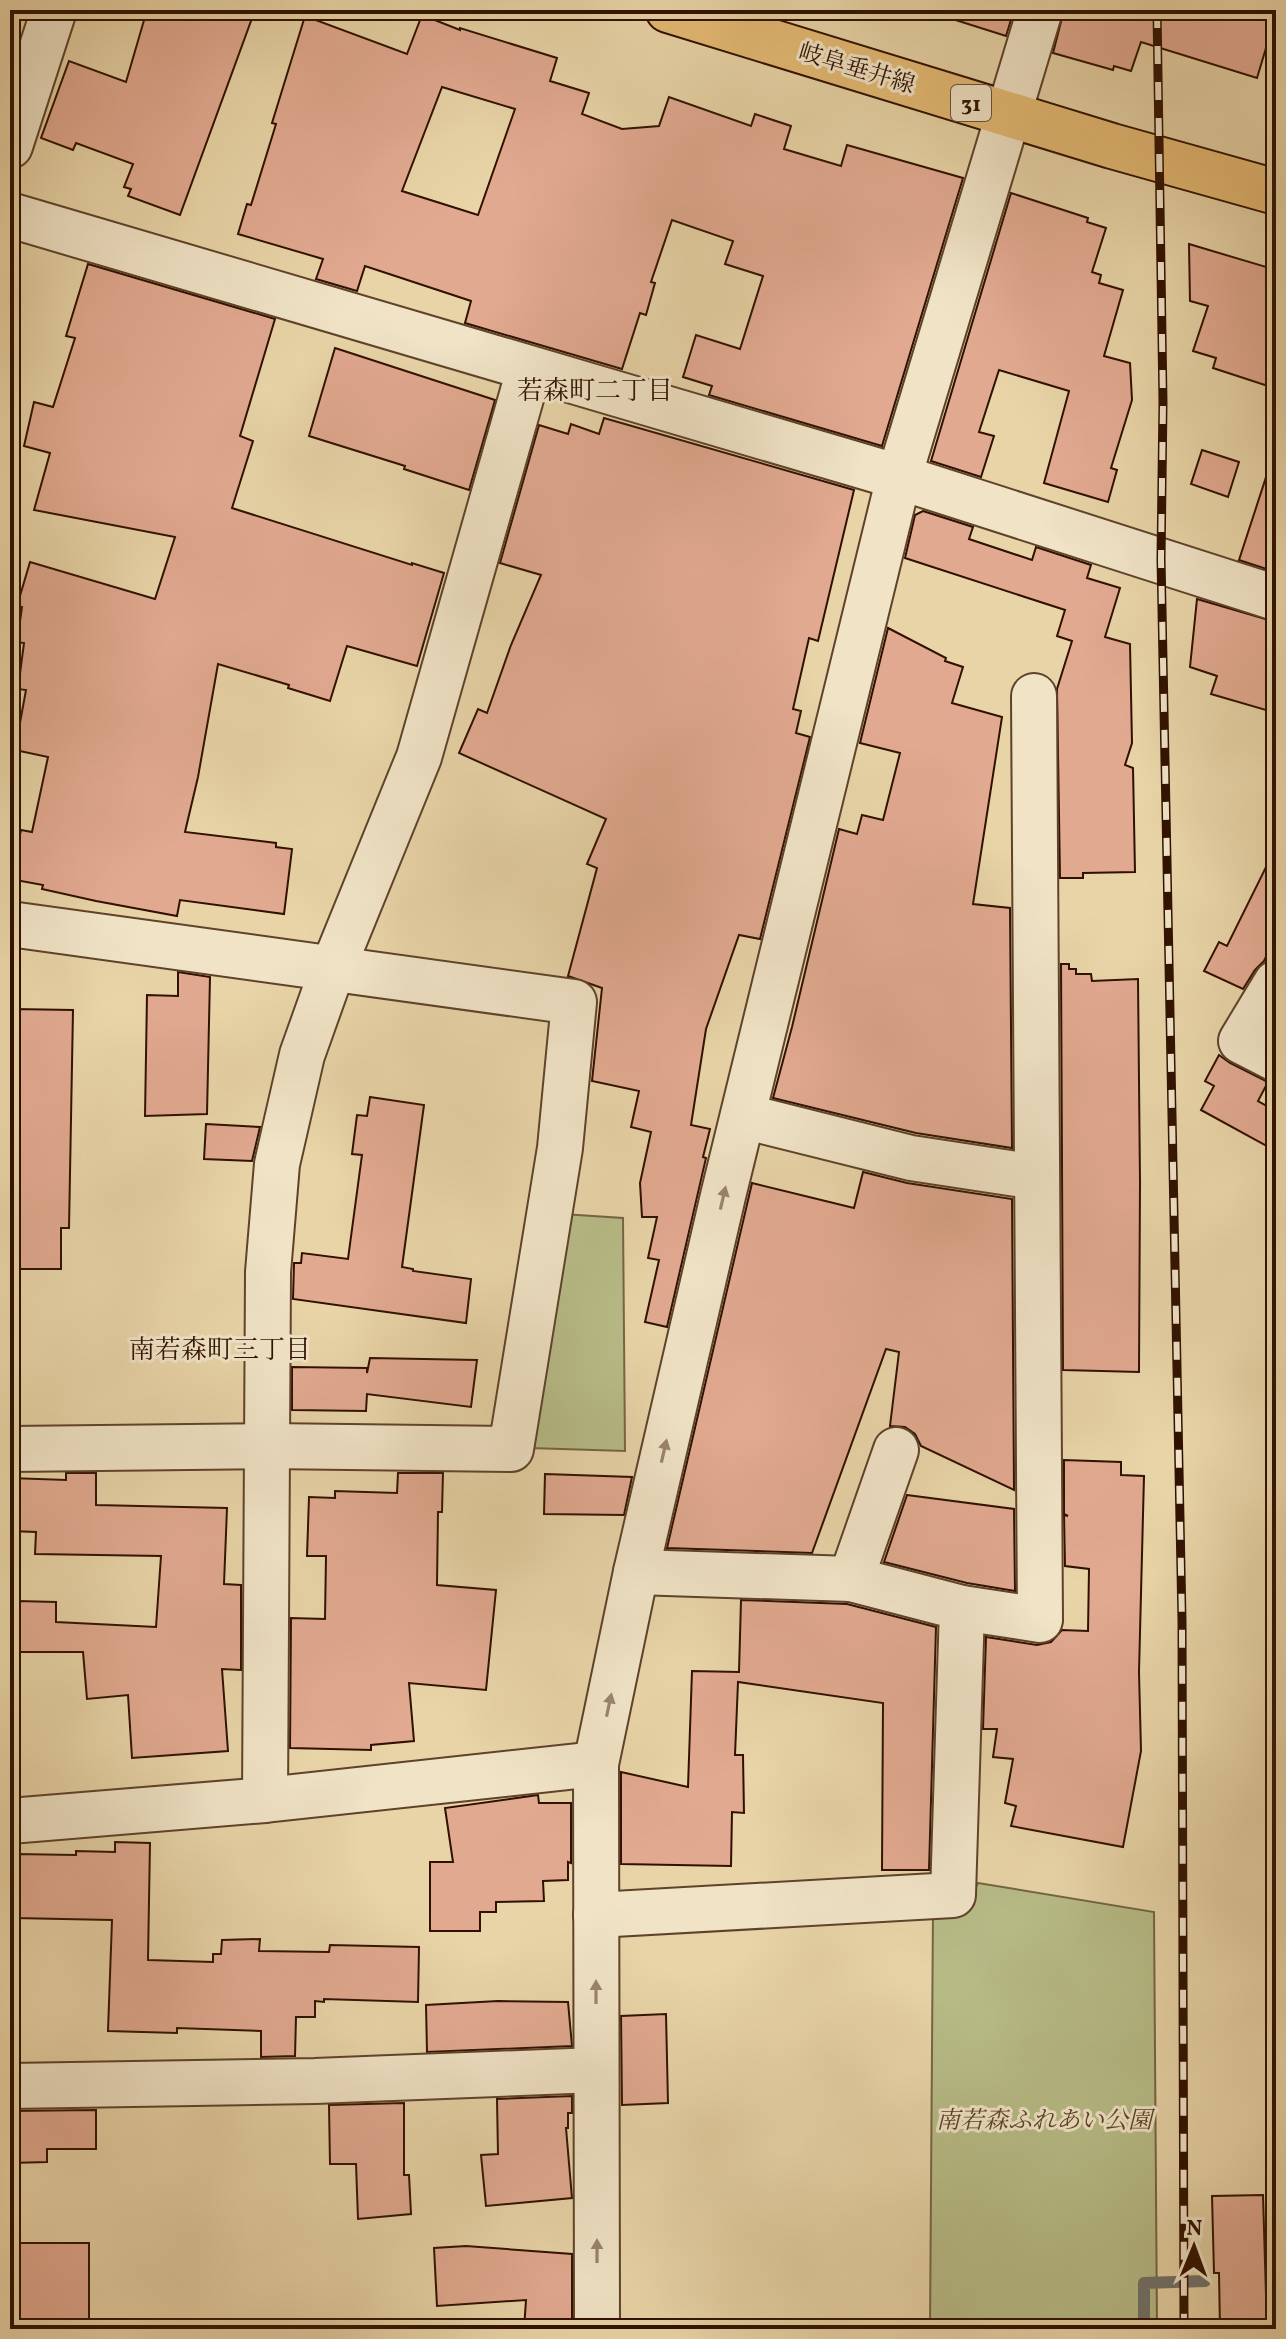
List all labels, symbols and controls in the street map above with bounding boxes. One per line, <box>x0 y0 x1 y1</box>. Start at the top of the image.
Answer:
street label: 岐阜垂井線 <box>794 36 919 104</box>
road number: 31 <box>951 85 991 121</box>
district label: 若森町二丁目 <box>517 374 673 410</box>
one-way arrow <box>717 1185 730 1210</box>
district label: 南若森町三丁目 <box>129 1333 311 1369</box>
one-way arrow <box>658 1439 671 1464</box>
one-way arrow <box>603 1693 615 1718</box>
one-way arrow <box>590 1979 602 2004</box>
park label: 南若森ふれあい公園 <box>936 2105 1156 2139</box>
north arrow <box>1154 2207 1234 2287</box>
text: N <box>1186 2214 1203 2245</box>
one-way arrow <box>591 2238 603 2263</box>

